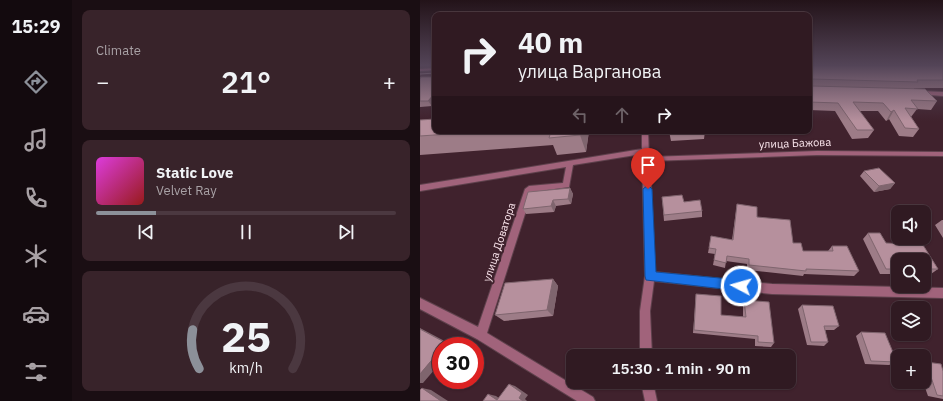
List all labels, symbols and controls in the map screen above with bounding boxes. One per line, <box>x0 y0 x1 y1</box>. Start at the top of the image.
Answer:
text: 15:29 <box>11 15 61 38</box>
text: 40 m <box>518 24 583 61</box>
icon: right <box>452 28 504 80</box>
text: Climate <box>96 42 141 59</box>
text: улица Варганова <box>518 60 661 83</box>
text: 21° <box>221 62 271 101</box>
text: − <box>96 67 109 96</box>
text: + <box>383 67 396 96</box>
icon: directions <box>22 68 50 96</box>
icon: left <box>569 104 591 126</box>
icon: ahead <box>611 104 633 126</box>
icon: right <box>653 104 675 126</box>
icon: music <box>22 126 50 154</box>
street label: улица Бажова <box>759 135 832 151</box>
pin <box>631 148 665 189</box>
icon: arrive <box>637 154 659 176</box>
text: Static Love <box>156 163 233 182</box>
text: Velvet Ray <box>156 182 217 199</box>
icon: phone <box>22 184 50 212</box>
street label: улица Доватора <box>480 201 518 283</box>
map controls <box>891 205 931 389</box>
button: sound <box>891 205 931 245</box>
icon: previous <box>135 221 157 243</box>
icon: pause <box>235 221 257 243</box>
icon: next <box>335 221 357 243</box>
icon: climate <box>22 242 50 270</box>
button: search <box>891 253 931 293</box>
position arrow <box>720 265 762 307</box>
icon: car <box>22 300 50 328</box>
button: layers <box>891 301 931 341</box>
text: 25 <box>221 309 271 363</box>
speed limit sign: 30 <box>432 337 484 389</box>
button: + <box>891 349 931 389</box>
text: km/h <box>229 357 263 376</box>
icon: filters <box>22 358 50 386</box>
text: 15:30 · 1 min · 90 m <box>611 359 751 378</box>

